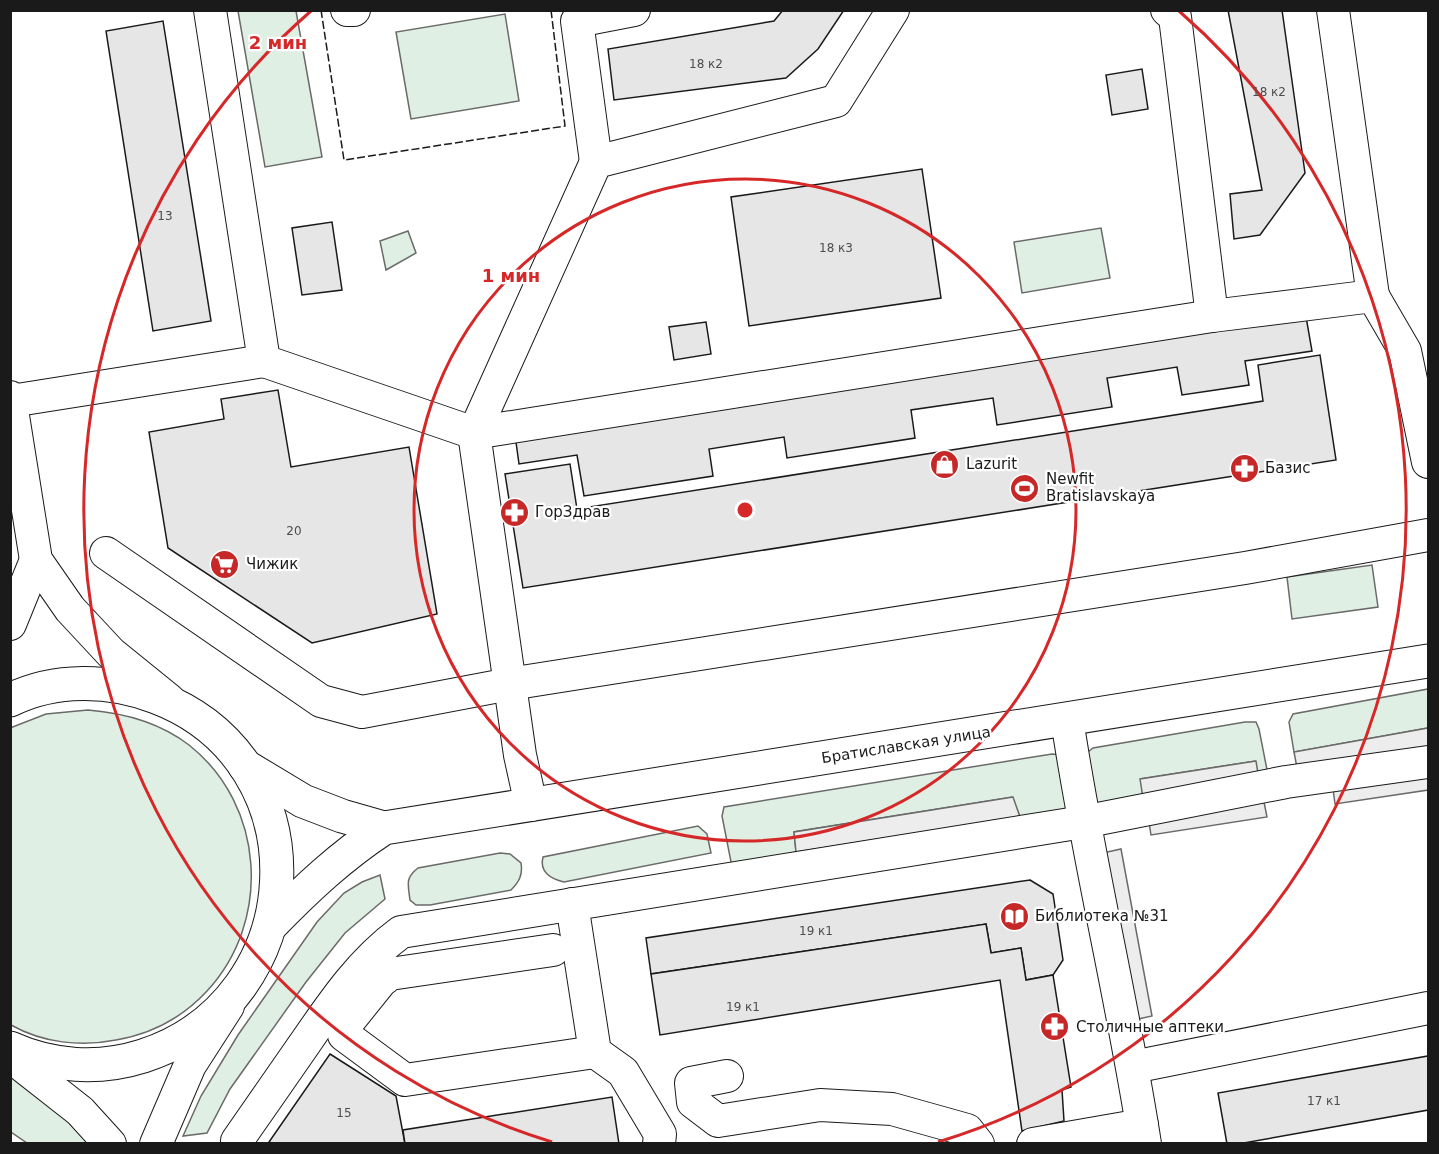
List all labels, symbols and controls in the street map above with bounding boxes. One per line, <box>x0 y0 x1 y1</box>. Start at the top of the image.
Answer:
text: 2 мин <box>249 32 307 53</box>
house number: 18 к2 <box>689 57 723 71</box>
house number: 18 к2 <box>1252 85 1286 99</box>
house number: 13 <box>157 209 173 223</box>
house number: 18 к3 <box>819 241 853 255</box>
text: 1 мин <box>482 265 540 286</box>
shop icon: Lazurit <box>929 448 961 480</box>
pharmacy icon: Базис <box>1228 452 1260 484</box>
place label: Lazurit <box>966 455 1017 473</box>
place label: Базис <box>1265 459 1310 477</box>
place label: Newfit Bratislavskaya <box>1046 470 1155 505</box>
sports icon: Newfit Bratislavskaya <box>1009 472 1041 504</box>
pharmacy icon: ГорЗдрав <box>498 496 530 528</box>
centre of rings <box>735 500 755 520</box>
place label: ГорЗдрав <box>535 503 610 521</box>
house number: 20 <box>286 524 302 538</box>
supermarket icon: Чижик <box>209 548 241 580</box>
place label: Чижик <box>246 555 298 573</box>
street label: Братиславская улица <box>820 723 992 767</box>
library icon: Библиотека №31 <box>998 900 1030 932</box>
place label: Библиотека №31 <box>1035 907 1168 925</box>
house number: 19 к1 <box>799 924 833 938</box>
house number: 19 к1 <box>726 1000 760 1014</box>
pharmacy icon: Столичные аптеки <box>1039 1011 1071 1043</box>
place label: Столичные аптеки <box>1076 1018 1224 1036</box>
house number: 17 к1 <box>1307 1094 1341 1108</box>
house number: 15 <box>336 1106 352 1120</box>

